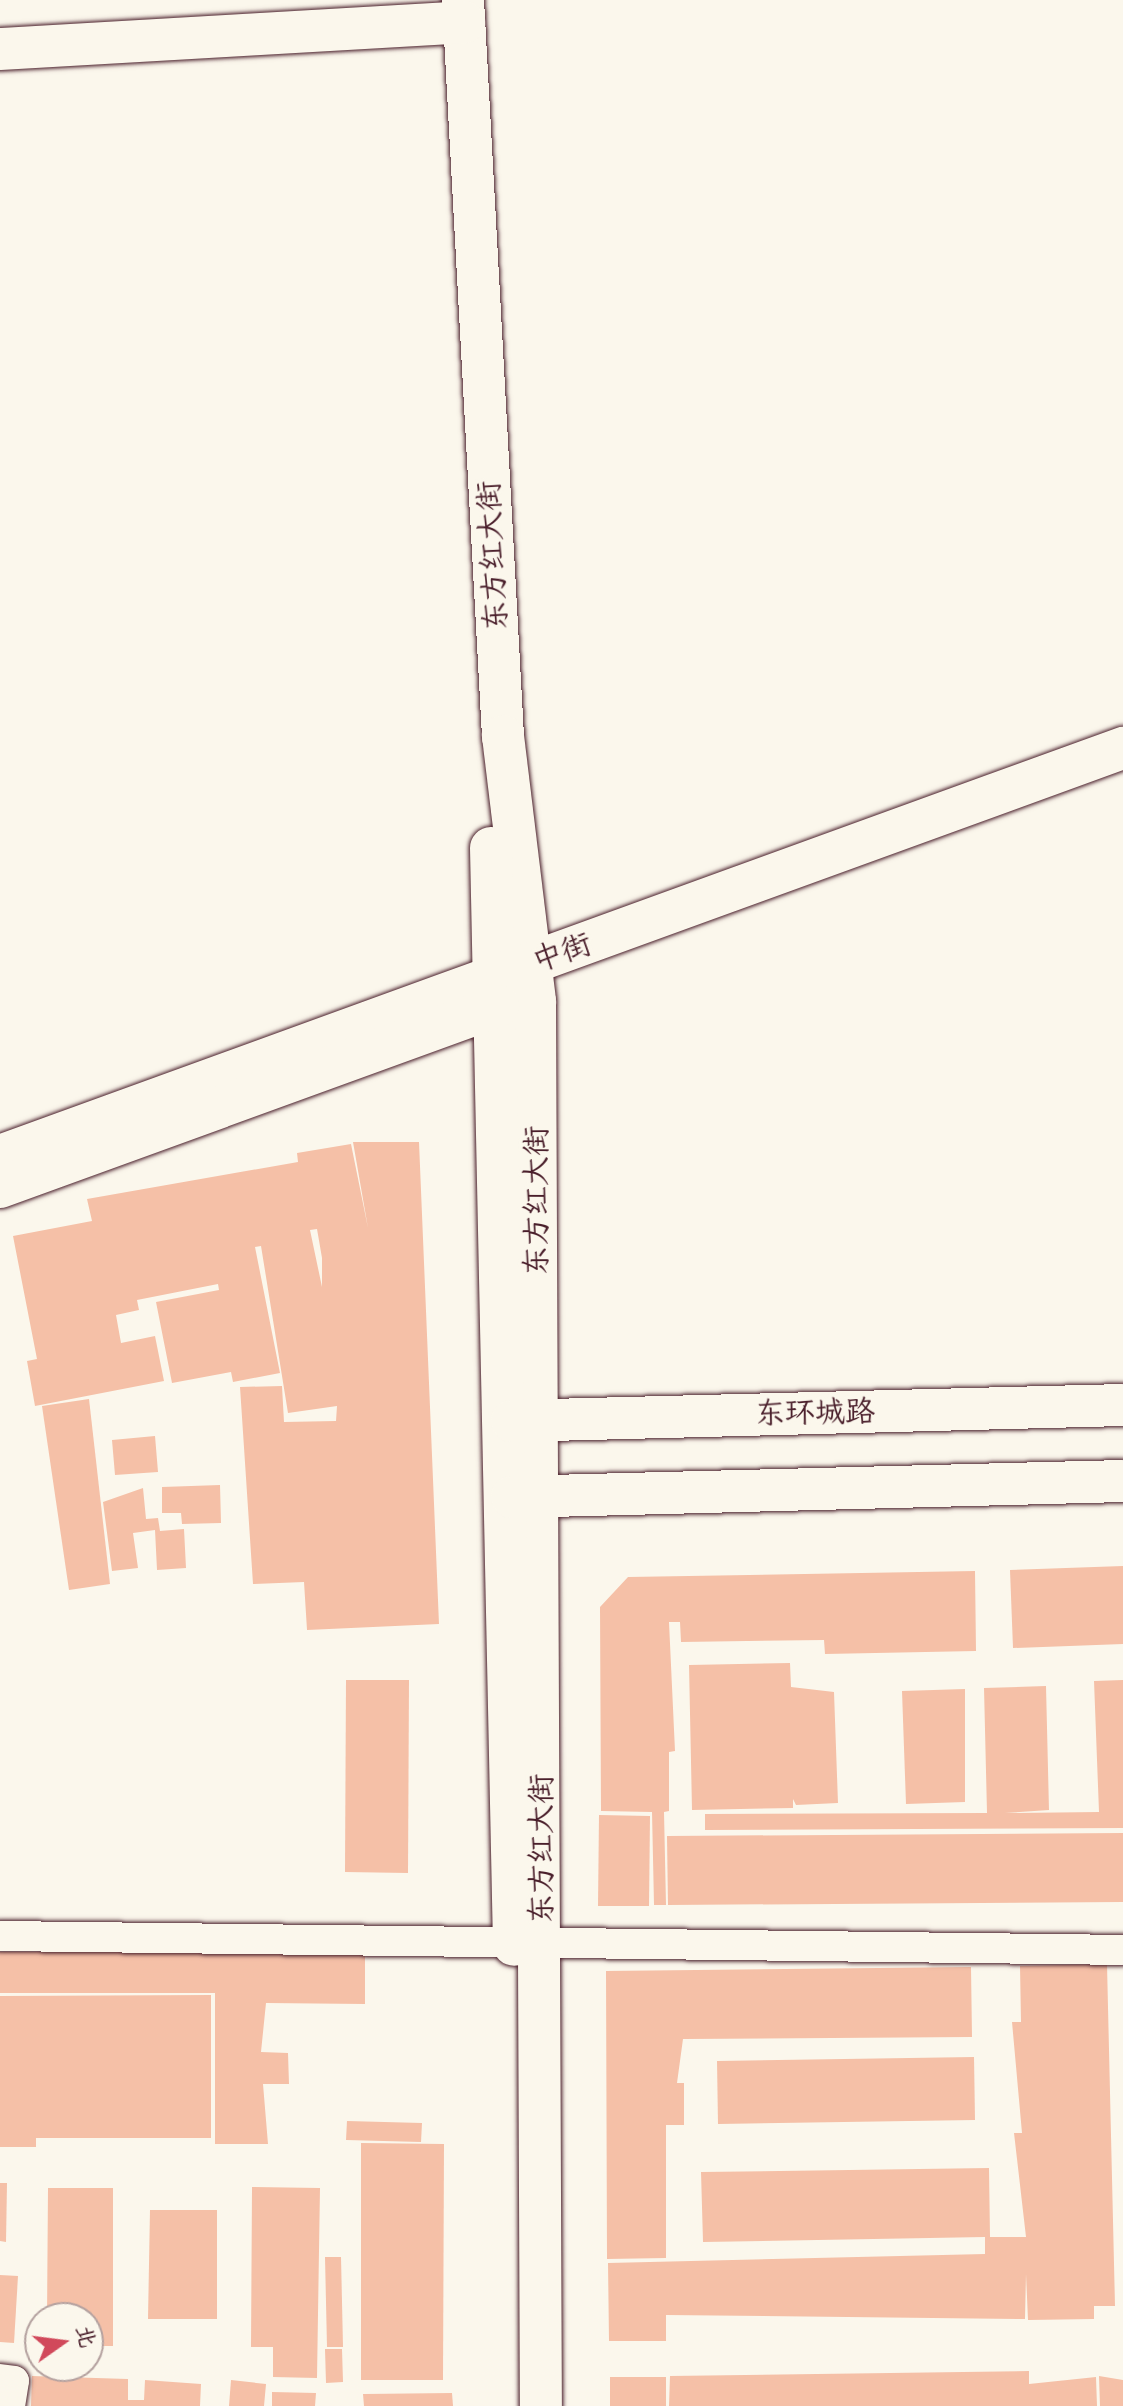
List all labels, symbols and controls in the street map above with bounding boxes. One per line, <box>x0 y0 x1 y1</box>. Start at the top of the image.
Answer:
street label: 东方红大街 <box>471 480 515 632</box>
street label: 中街 <box>528 926 596 980</box>
street label: 东方红大街 <box>519 1126 555 1276</box>
street label: 东环城路 <box>755 1394 875 1432</box>
street label: 东方红大街 <box>524 1774 560 1924</box>
north arrow <box>24 2302 104 2382</box>
text: 北 <box>68 2322 104 2351</box>

